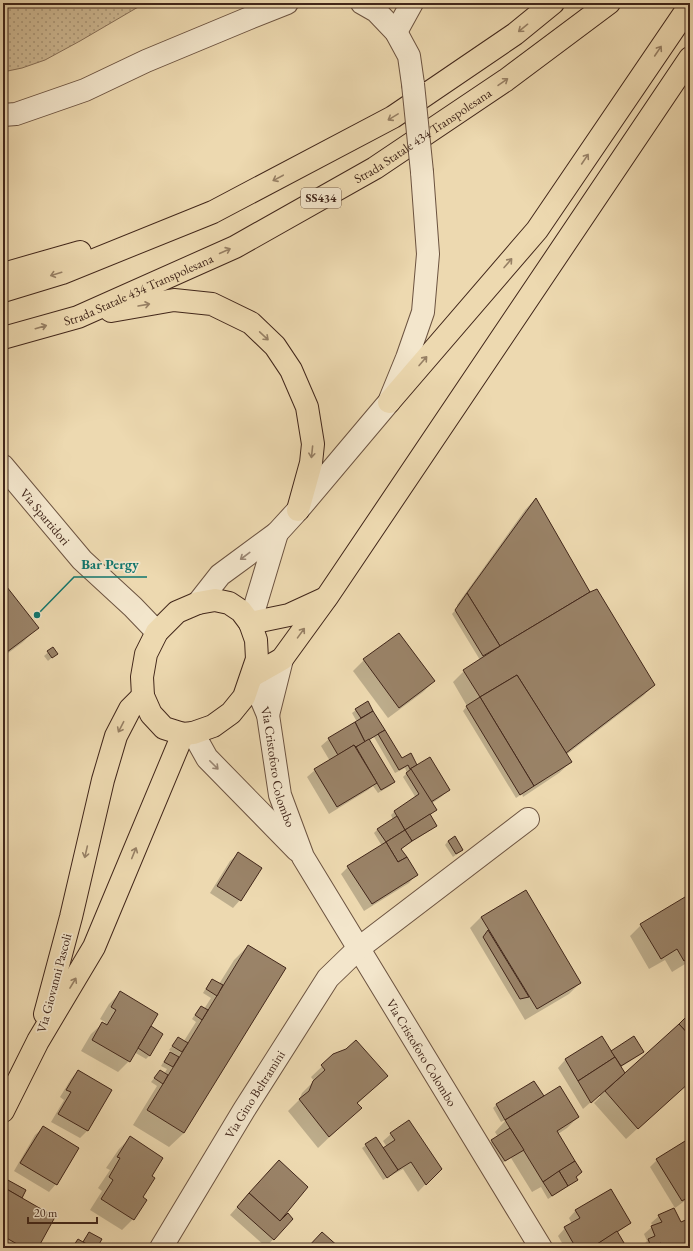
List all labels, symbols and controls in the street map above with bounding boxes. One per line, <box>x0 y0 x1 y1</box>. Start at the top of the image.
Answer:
one-way arrow <box>518 23 528 32</box>
one-way arrow <box>654 46 662 57</box>
one-way arrow <box>497 78 508 86</box>
street label: Strada Statale 434 Transpolesana <box>351 83 495 187</box>
one-way arrow <box>387 113 399 121</box>
one-way arrow <box>581 153 589 164</box>
one-way arrow <box>272 175 284 182</box>
road number: SS434 <box>301 188 341 208</box>
one-way arrow <box>219 247 231 254</box>
street label: Strada Statale 434 Transpolesana <box>62 249 216 329</box>
one-way arrow <box>504 258 513 268</box>
one-way arrow <box>50 271 63 278</box>
one-way arrow <box>137 301 150 309</box>
one-way arrow <box>34 323 47 330</box>
one-way arrow <box>259 331 269 341</box>
one-way arrow <box>419 356 428 367</box>
one-way arrow <box>308 446 316 459</box>
street label: Via Spartidori <box>17 485 74 549</box>
callout: Bar Pergy <box>74 551 147 577</box>
one-way arrow <box>240 552 251 560</box>
text: Bar Pergy <box>81 555 139 573</box>
one-way arrow <box>297 627 305 638</box>
street label: Via Cristoforo Colombo <box>257 704 300 829</box>
one-way arrow <box>117 721 124 733</box>
one-way arrow <box>209 760 219 770</box>
one-way arrow <box>82 845 90 858</box>
one-way arrow <box>131 848 138 860</box>
street label: Via Giovanni Pascoli <box>33 932 75 1034</box>
one-way arrow <box>69 977 77 989</box>
street label: Via Cristoforo Colombo <box>383 995 461 1109</box>
street label: Via Gino Beltramini <box>220 1047 288 1141</box>
scale bar <box>28 1199 97 1225</box>
text: 20 m <box>34 1205 58 1221</box>

